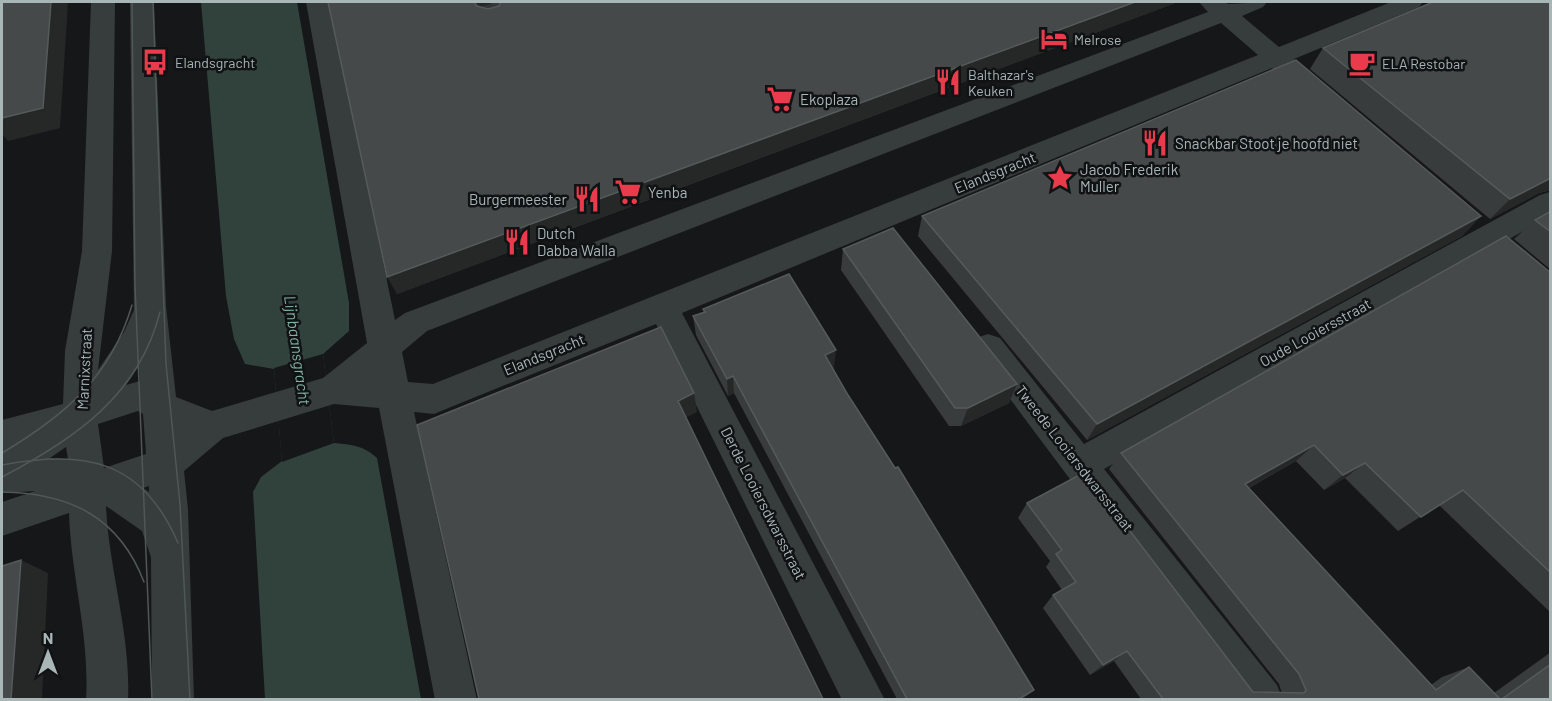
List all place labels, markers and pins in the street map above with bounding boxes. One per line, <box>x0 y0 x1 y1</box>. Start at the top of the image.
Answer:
hotel icon: Melrose <box>1039 24 1069 54</box>
place label: Melrose <box>1074 31 1122 48</box>
bus stop icon: Elandsgracht <box>140 47 170 77</box>
cafe icon: ELA Restobar <box>1347 48 1377 78</box>
place label: Elandsgracht <box>175 54 255 71</box>
place label: ELA Restobar <box>1382 55 1465 72</box>
place label: Balthazar's Keuken <box>968 66 1034 99</box>
restaurant icon: Balthazar's Keuken <box>933 67 963 97</box>
supermarket icon: Ekoplaza <box>765 84 795 114</box>
place label: Ekoplaza <box>800 90 858 108</box>
restaurant icon: Snackbar Stoot je hoofd niet <box>1140 128 1170 158</box>
place label: Snackbar Stoot je hoofd niet <box>1175 134 1358 152</box>
place label: Jacob Frederik Muller <box>1080 160 1179 195</box>
place icon: Jacob Frederik Muller <box>1045 163 1075 193</box>
supermarket icon: Yenba <box>613 177 643 207</box>
place label: Yenba <box>648 183 688 201</box>
restaurant icon: Burgermeester <box>572 184 602 214</box>
place label: Burgermeester <box>469 190 568 208</box>
place label: Dutch Dabba Walla <box>537 224 616 259</box>
restaurant icon: Dutch Dabba Walla <box>502 227 532 257</box>

